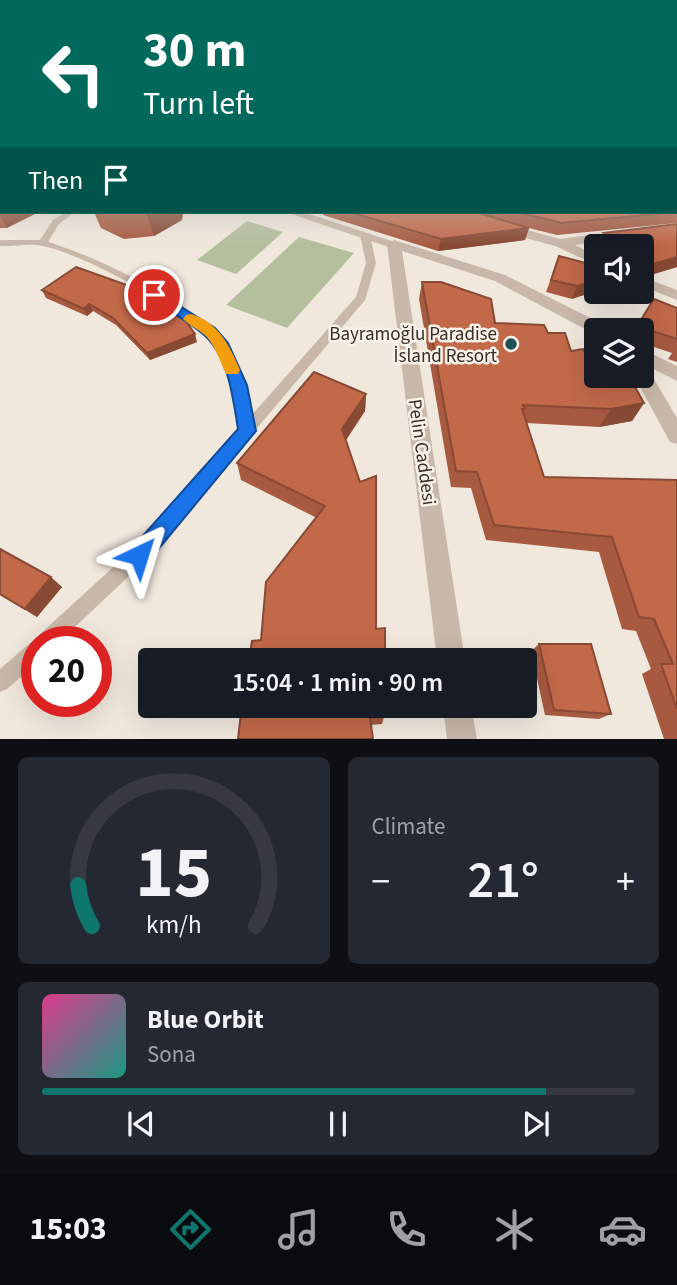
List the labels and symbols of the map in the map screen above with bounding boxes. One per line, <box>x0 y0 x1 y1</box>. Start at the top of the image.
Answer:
pin <box>124 265 184 325</box>
place label: Bayramoğlu Paradise İsland Resort <box>329 321 498 370</box>
marker: Bayramoğlu Paradise İsland Resort <box>503 336 519 352</box>
street label: Pelin Caddesi <box>401 397 442 507</box>
position arrow <box>102 518 176 592</box>
speed limit sign: 20 <box>21 626 112 717</box>

